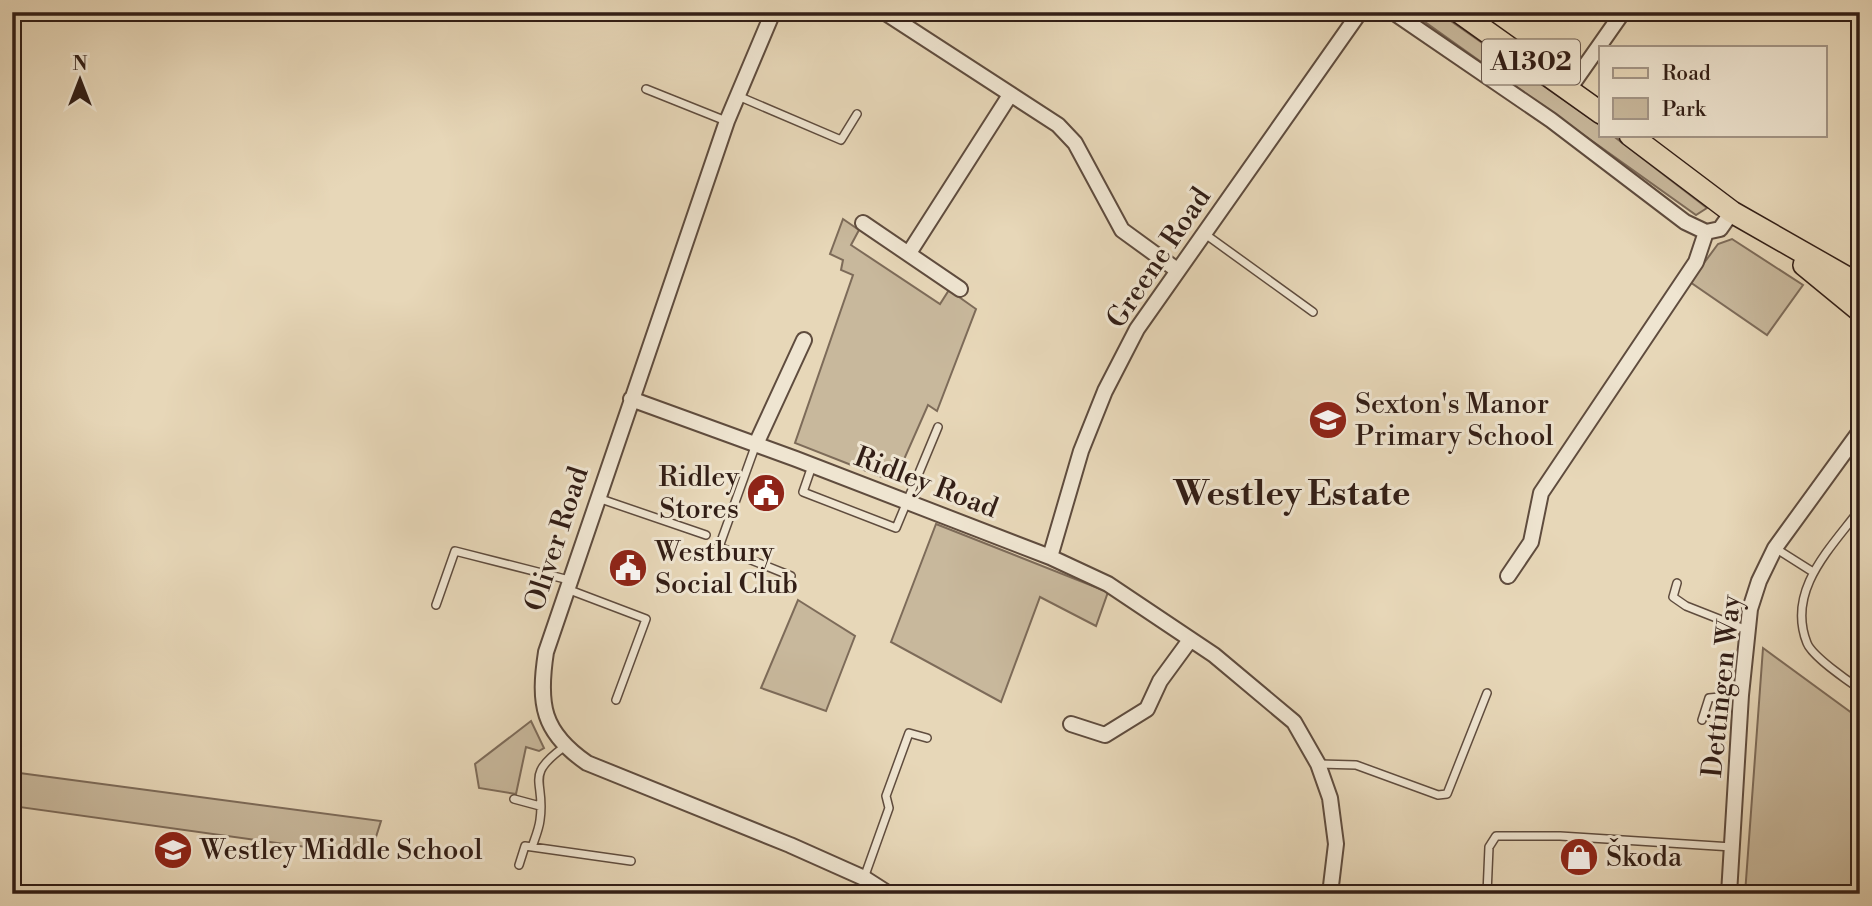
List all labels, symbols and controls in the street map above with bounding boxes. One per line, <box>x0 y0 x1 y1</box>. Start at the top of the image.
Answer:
road number: A1302 <box>1482 40 1580 85</box>
north arrow <box>46 46 116 116</box>
legend <box>1599 46 1826 136</box>
text: N <box>72 52 88 76</box>
text: Road <box>1662 61 1711 87</box>
text: Park <box>1662 97 1707 123</box>
street label: Greene Road <box>1099 181 1219 335</box>
place label: Sexton's Manor Primary School <box>1355 387 1554 454</box>
school or university icon: Sexton's Manor Primary School <box>1307 399 1349 441</box>
street label: Ridley Road <box>849 440 1003 526</box>
place label: Ridley Stores <box>659 460 739 527</box>
street label: Oliver Road <box>517 462 597 616</box>
public building icon: Ridley Stores <box>745 472 787 514</box>
district label: Westley Estate <box>1172 473 1411 516</box>
place label: Westbury Social Club <box>654 535 798 602</box>
public building icon: Westbury Social Club <box>607 547 649 589</box>
street label: Dettingen Way <box>1695 593 1749 779</box>
school or university icon: Westley Middle School <box>152 829 194 871</box>
place label: Westley Middle School <box>199 833 483 868</box>
shop icon: Škoda <box>1558 836 1600 878</box>
place label: Škoda <box>1606 838 1683 875</box>

